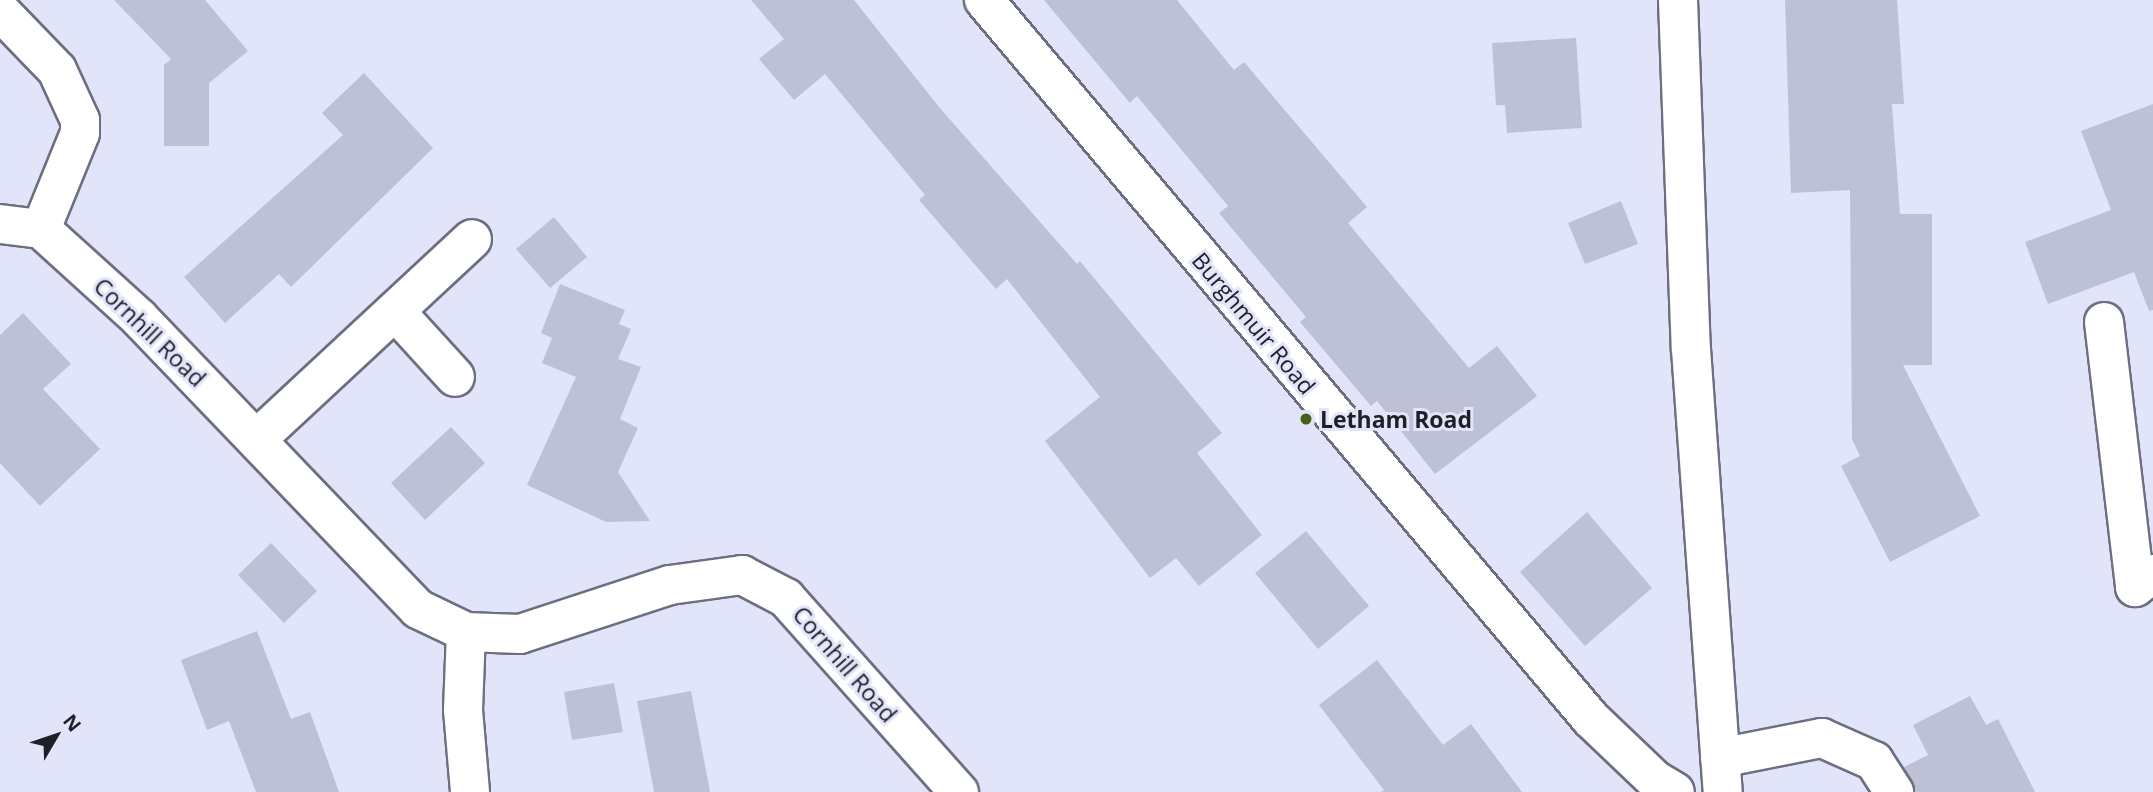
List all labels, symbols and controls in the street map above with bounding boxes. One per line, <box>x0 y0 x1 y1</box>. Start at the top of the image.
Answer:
street label: Burghmuir Road <box>1187 247 1321 399</box>
street label: Cornhill Road <box>89 272 211 392</box>
place label: Letham Road <box>1320 405 1472 433</box>
marker: Letham Road <box>1298 411 1314 427</box>
street label: Cornhill Road <box>787 601 903 727</box>
north arrow <box>21 701 91 771</box>
text: N <box>57 709 87 737</box>

